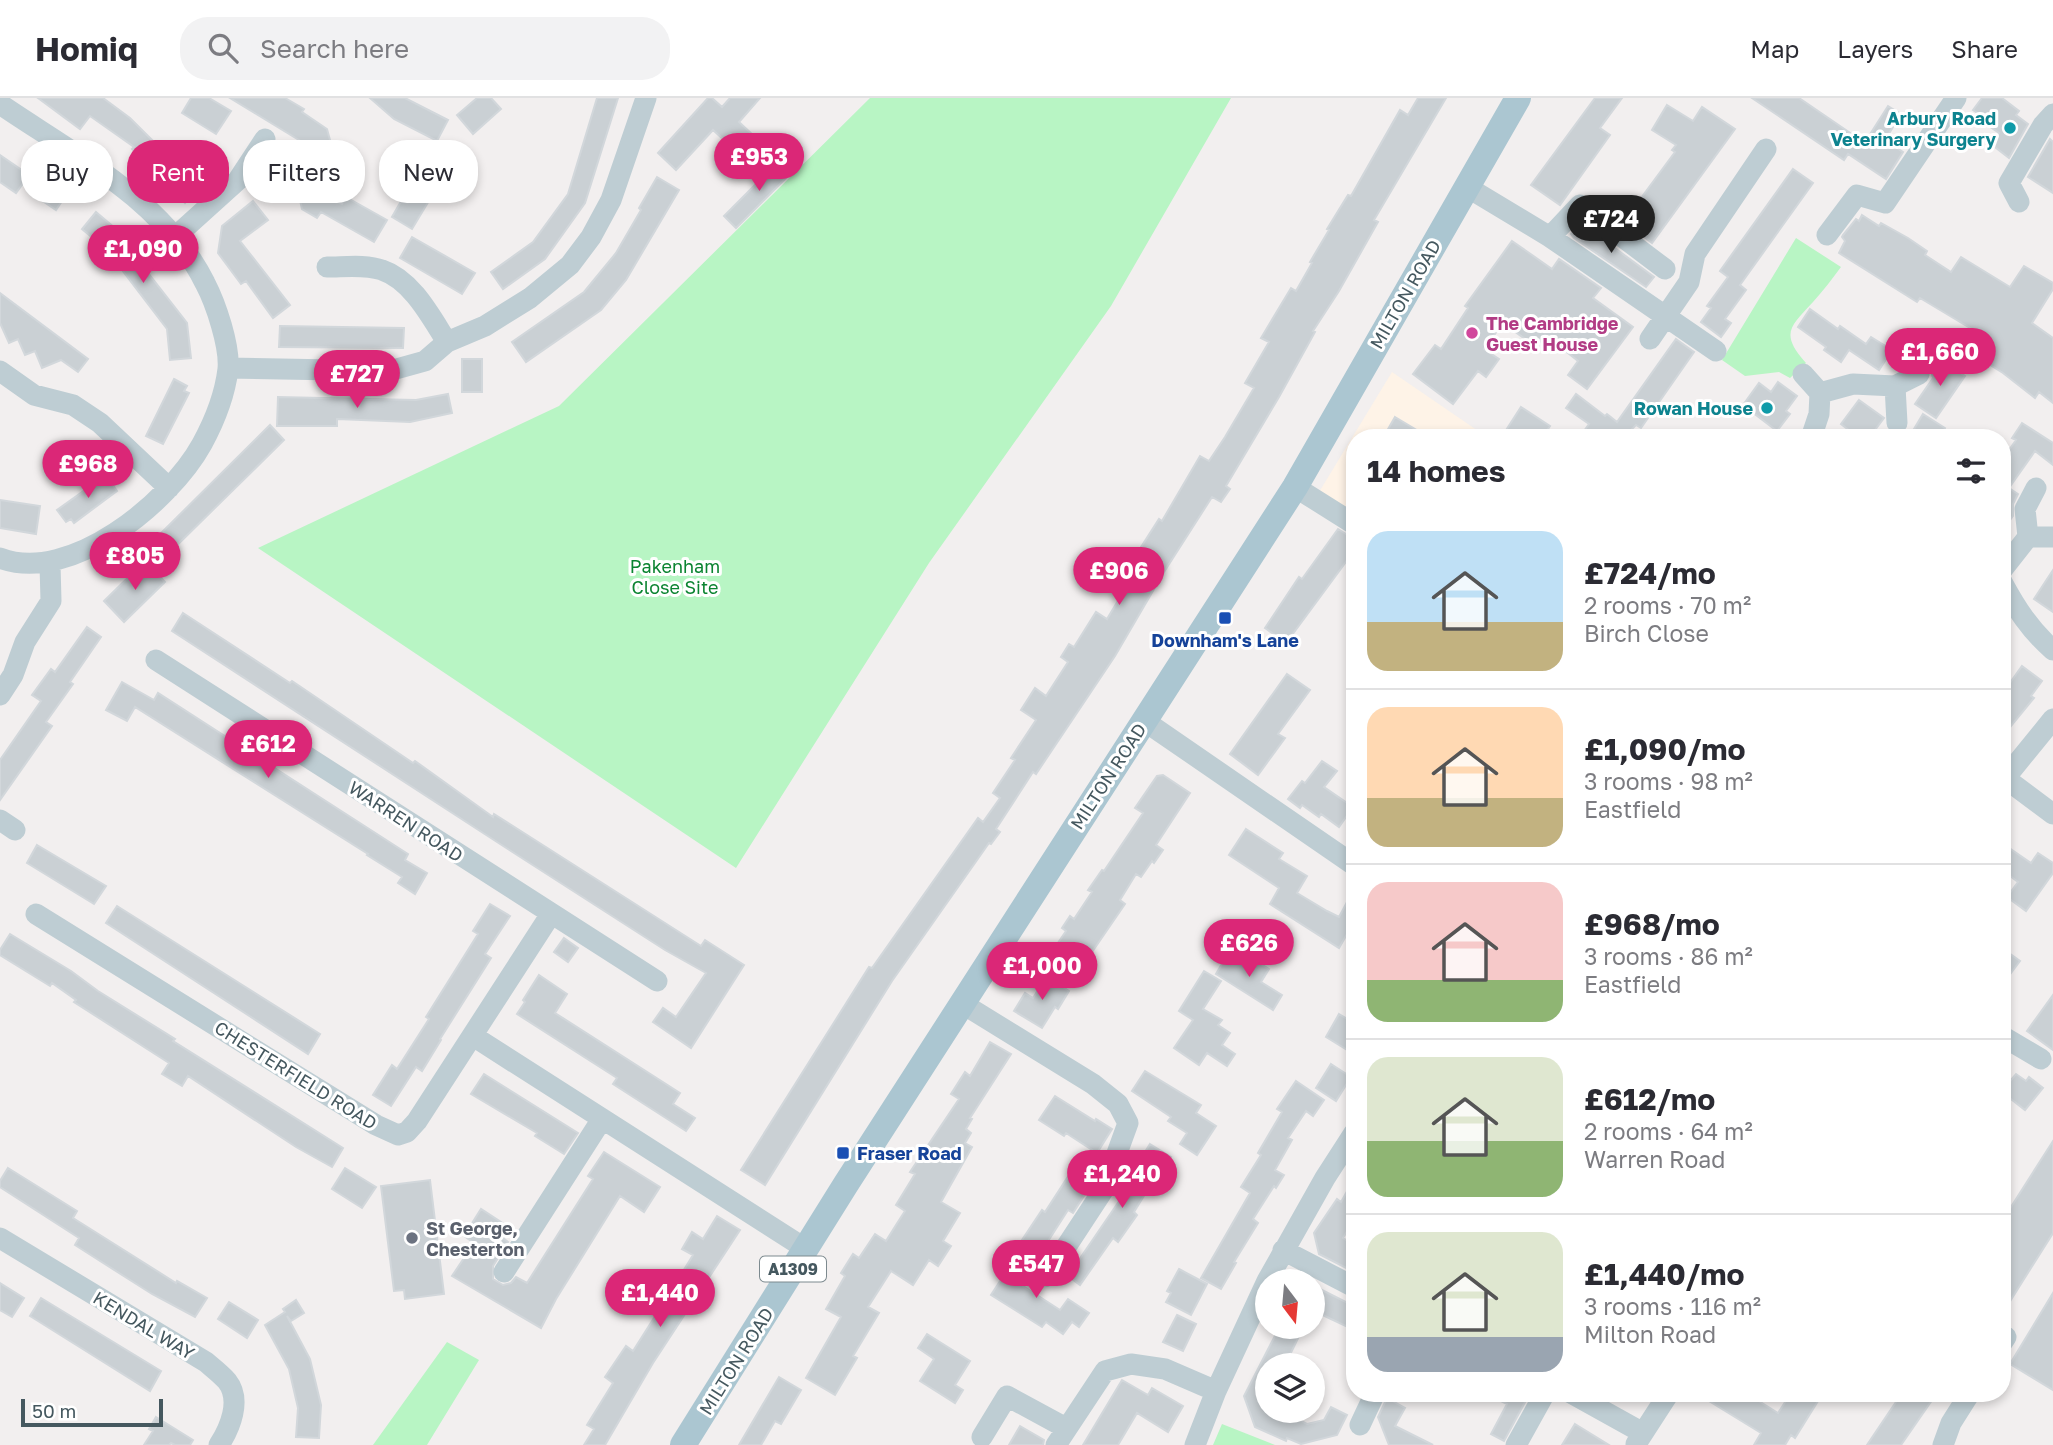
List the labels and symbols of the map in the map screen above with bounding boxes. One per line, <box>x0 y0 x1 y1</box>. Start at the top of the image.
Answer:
place label: Arbury Road Veterinary Surgery <box>1830 107 1996 150</box>
marker: Arbury Road Veterinary Surgery <box>2002 120 2018 136</box>
pin: £953 <box>718 134 800 193</box>
pin: £724 <box>1570 195 1652 255</box>
pin: £1,090 <box>86 226 200 285</box>
street label: MILTON ROAD <box>1365 236 1445 352</box>
place label: The Cambridge Guest House <box>1486 312 1619 355</box>
marker: The Cambridge Guest House <box>1464 325 1480 341</box>
pin: £1,660 <box>1883 328 1997 388</box>
pin: £727 <box>316 350 398 410</box>
place label: Rowan House <box>1634 397 1753 419</box>
marker: Rowan House <box>1759 400 1775 416</box>
pin: £968 <box>47 440 129 500</box>
pin: £805 <box>94 532 176 592</box>
pin: £906 <box>1078 547 1160 607</box>
park label: Pakenham Close Site <box>630 555 720 598</box>
marker: Downham's Lane <box>1217 610 1233 626</box>
place label: Downham's Lane <box>1151 629 1299 651</box>
street label: MILTON ROAD <box>1066 719 1150 833</box>
pin: £612 <box>227 720 309 780</box>
street label: WARREN ROAD <box>345 776 467 866</box>
pin: £626 <box>1208 920 1290 979</box>
pin: £1,000 <box>985 942 1099 1002</box>
street label: CHESTERFIELD ROAD <box>211 1016 381 1134</box>
place label: Fraser Road <box>857 1142 962 1164</box>
marker: Fraser Road <box>835 1145 851 1161</box>
pin: £1,240 <box>1065 1150 1179 1210</box>
place label: St George, Chesterton <box>426 1217 524 1260</box>
marker: St George, Chesterton <box>404 1230 420 1246</box>
pin: £547 <box>995 1240 1077 1300</box>
road number: A1309 <box>760 1256 826 1282</box>
north arrow <box>1255 1269 1325 1339</box>
pin: £1,440 <box>603 1270 717 1329</box>
street label: KENDAL WAY <box>89 1286 199 1364</box>
street label: MILTON ROAD <box>694 1303 778 1419</box>
scale bar <box>21 1396 163 1428</box>

